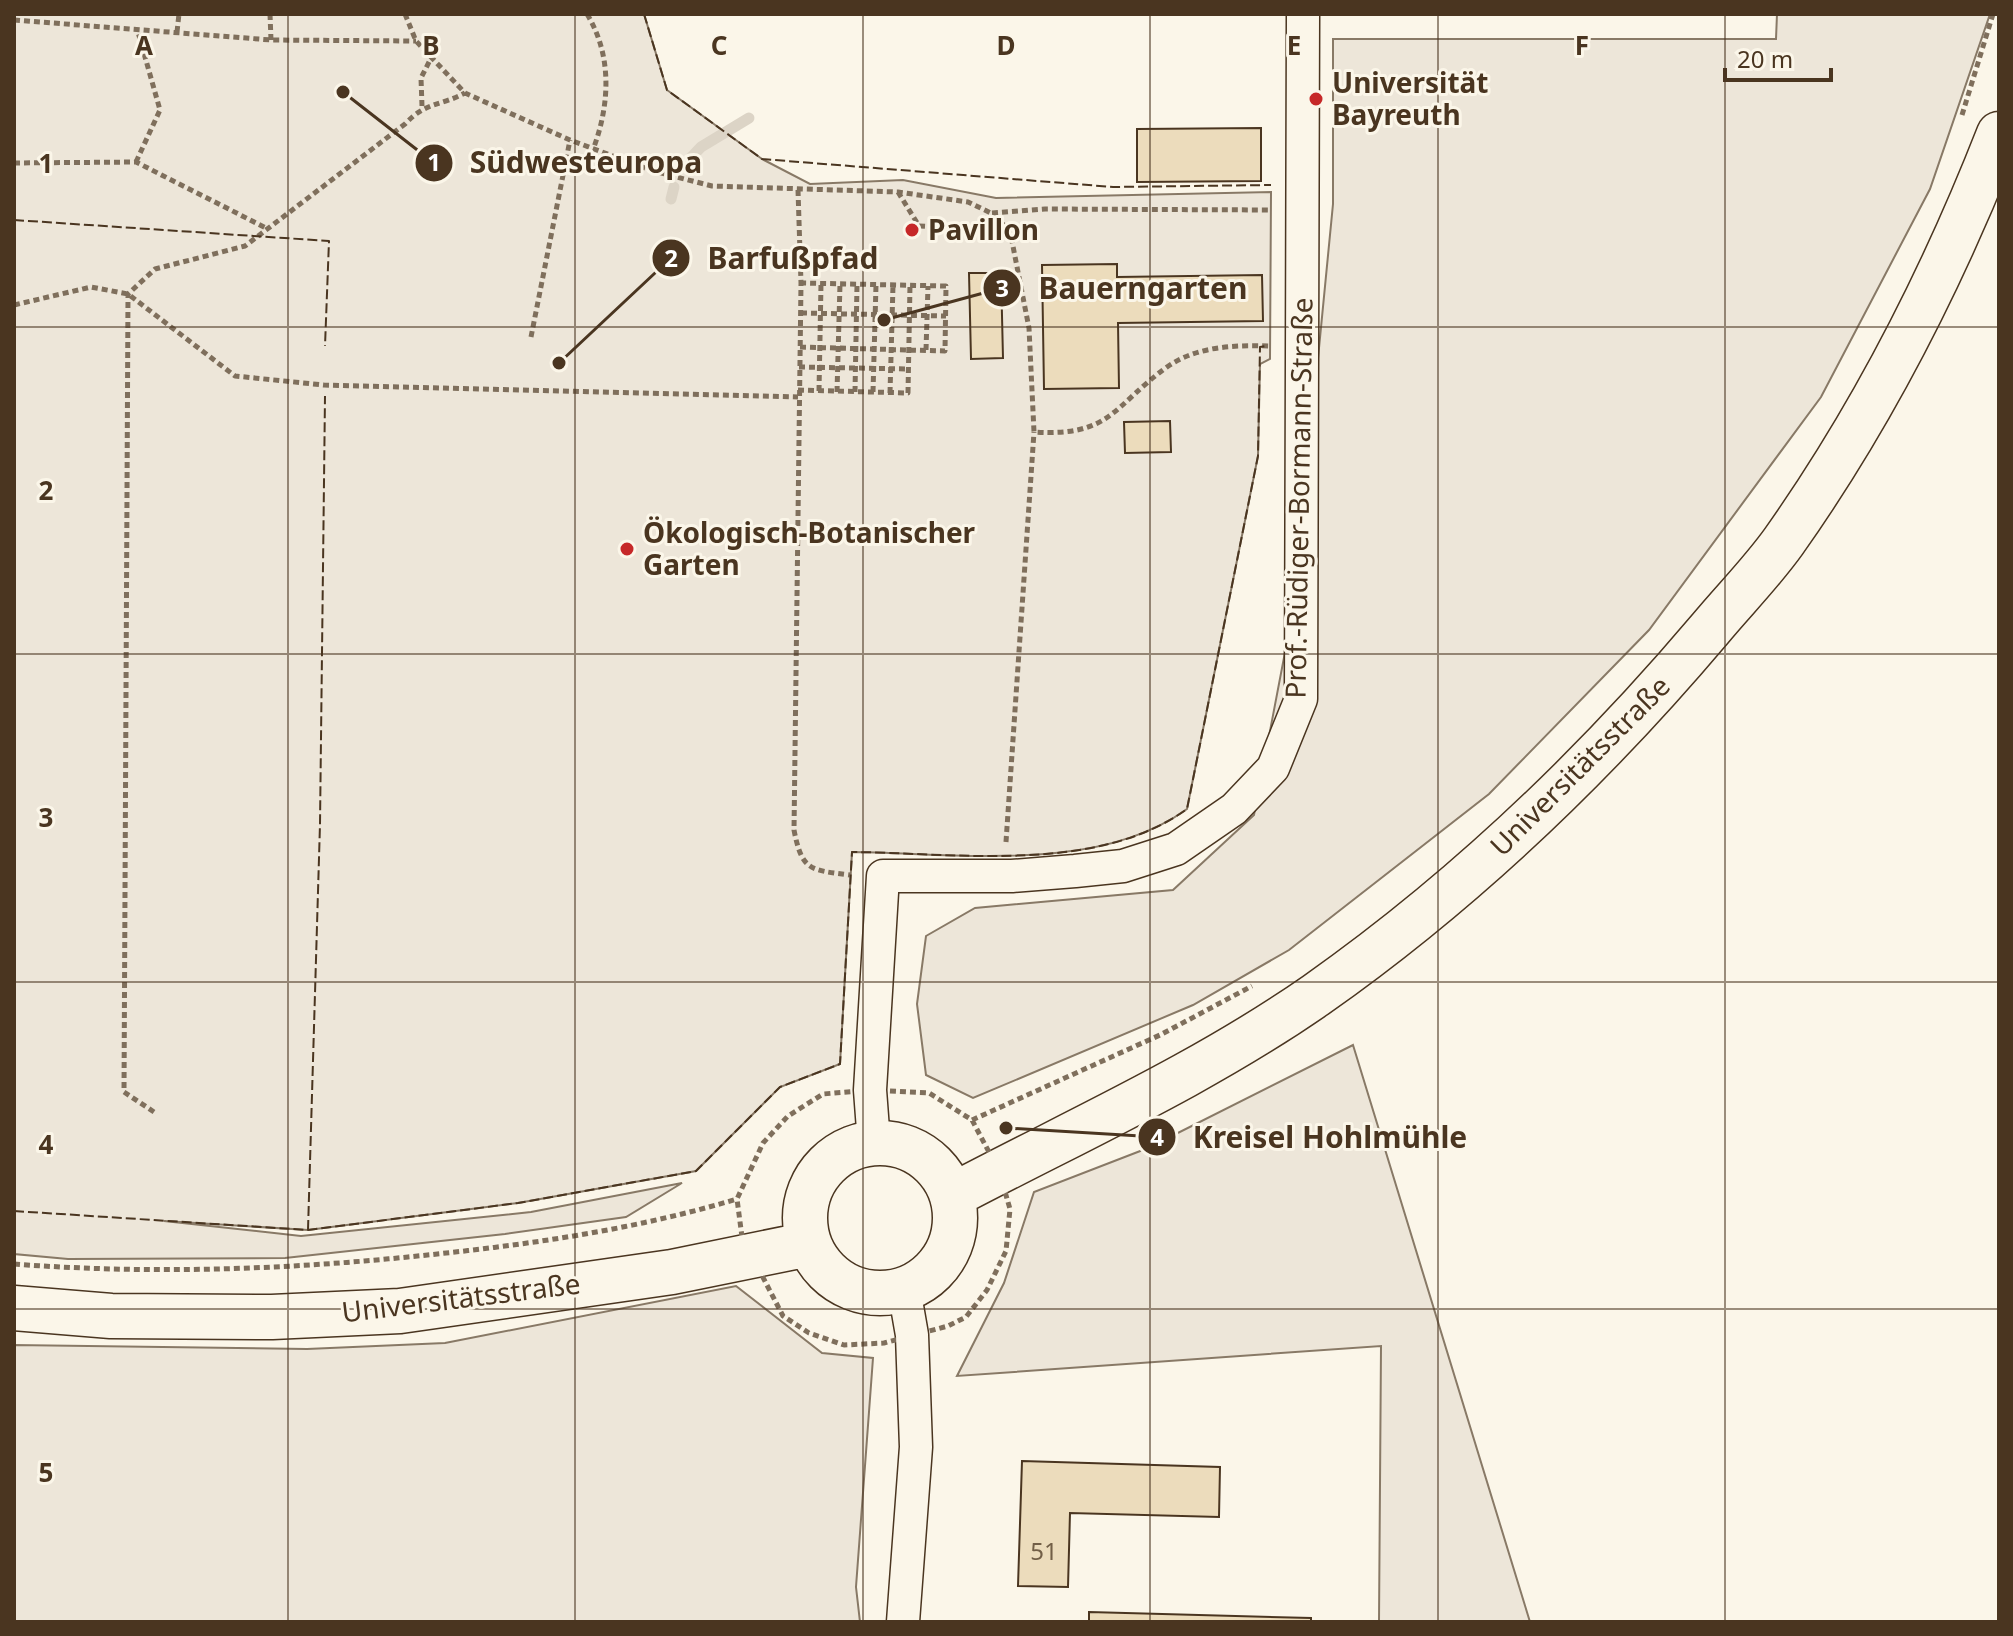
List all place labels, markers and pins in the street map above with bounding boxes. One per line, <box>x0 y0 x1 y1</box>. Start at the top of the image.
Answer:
place label: Universität Bayreuth <box>1332 63 1488 133</box>
marker: Universität Bayreuth <box>1307 90 1325 108</box>
callout: Südwesteuropa <box>414 136 718 190</box>
place label: Pavillon <box>928 210 1039 248</box>
marker: Pavillon <box>903 221 921 239</box>
callout: Barfußpfad <box>651 231 894 285</box>
callout: Bauerngarten <box>982 261 1263 315</box>
place label: Ökologisch-Botanischer Garten <box>643 513 976 583</box>
marker: Ökologisch-Botanischer Garten <box>618 540 636 558</box>
callout: Kreisel Hohlmühle <box>1137 1110 1483 1164</box>

